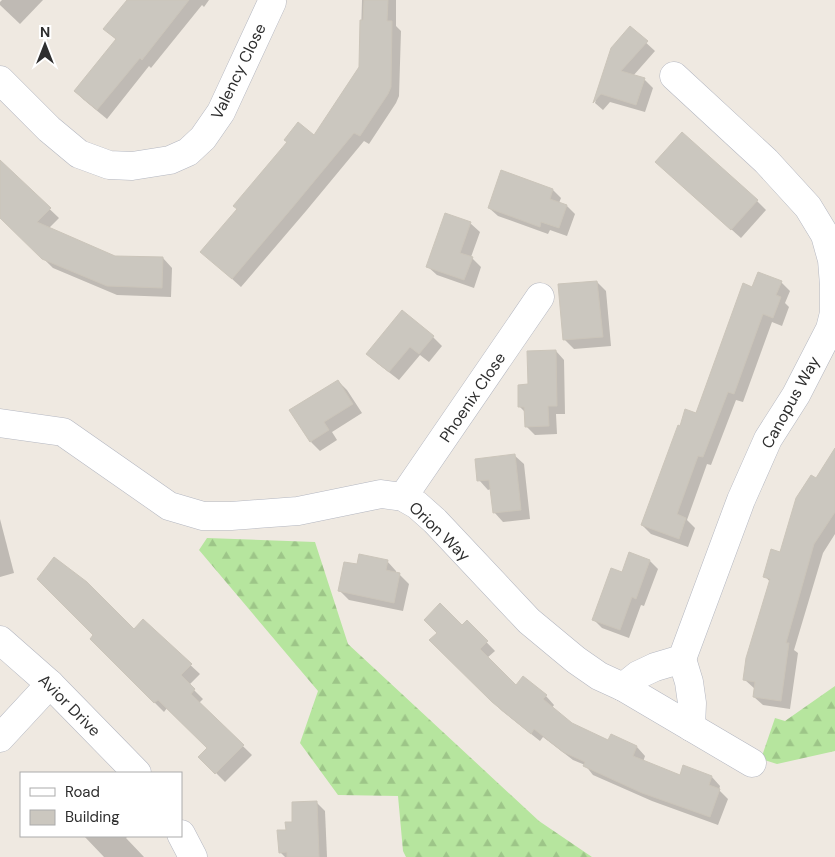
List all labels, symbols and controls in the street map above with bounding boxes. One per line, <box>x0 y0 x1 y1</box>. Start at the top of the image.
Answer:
north arrow <box>20 20 70 70</box>
street label: Valency Close <box>206 20 271 123</box>
text: N <box>40 23 50 41</box>
street label: Phoenix Close <box>435 348 510 446</box>
street label: Canopus Way <box>756 352 824 452</box>
street label: Orion Way <box>405 497 475 566</box>
street label: Avior Drive <box>34 670 105 741</box>
legend <box>20 772 182 837</box>
text: Road <box>65 782 100 802</box>
text: Building <box>65 807 120 827</box>

